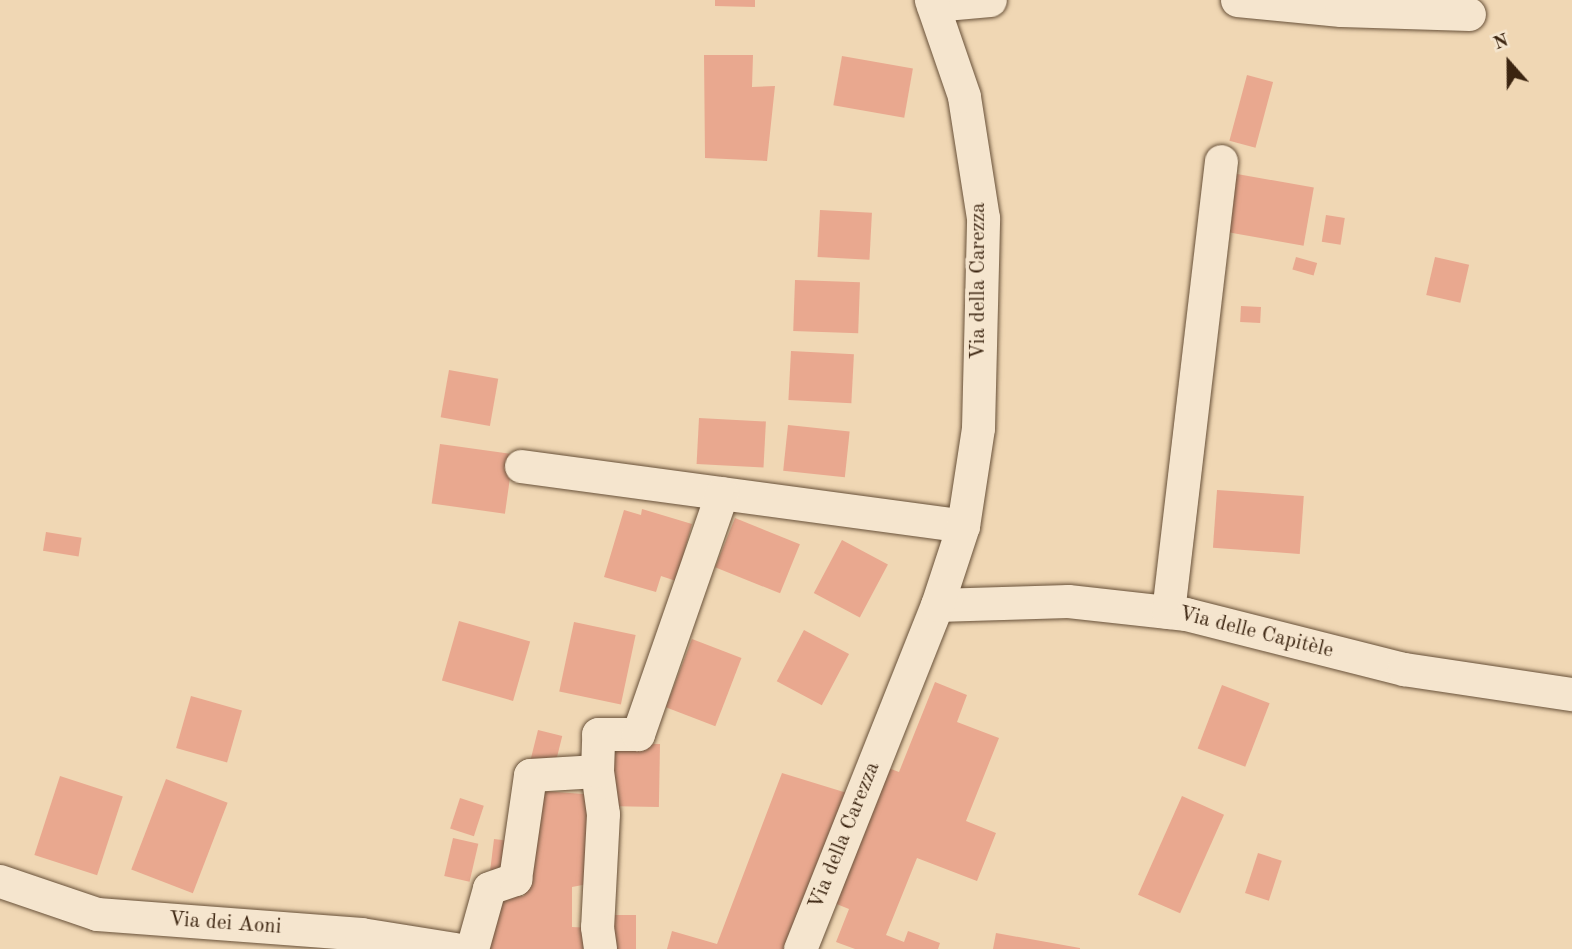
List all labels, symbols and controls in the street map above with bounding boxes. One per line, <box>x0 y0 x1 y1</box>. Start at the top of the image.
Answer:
north arrow <box>1474 28 1544 98</box>
text: N <box>1491 31 1511 54</box>
street label: Via della Carezza <box>966 203 992 359</box>
street label: Via delle Capitèle <box>1176 602 1336 664</box>
street label: Via della Carezza <box>804 758 886 914</box>
street label: Via dei Aoni <box>168 907 282 941</box>

